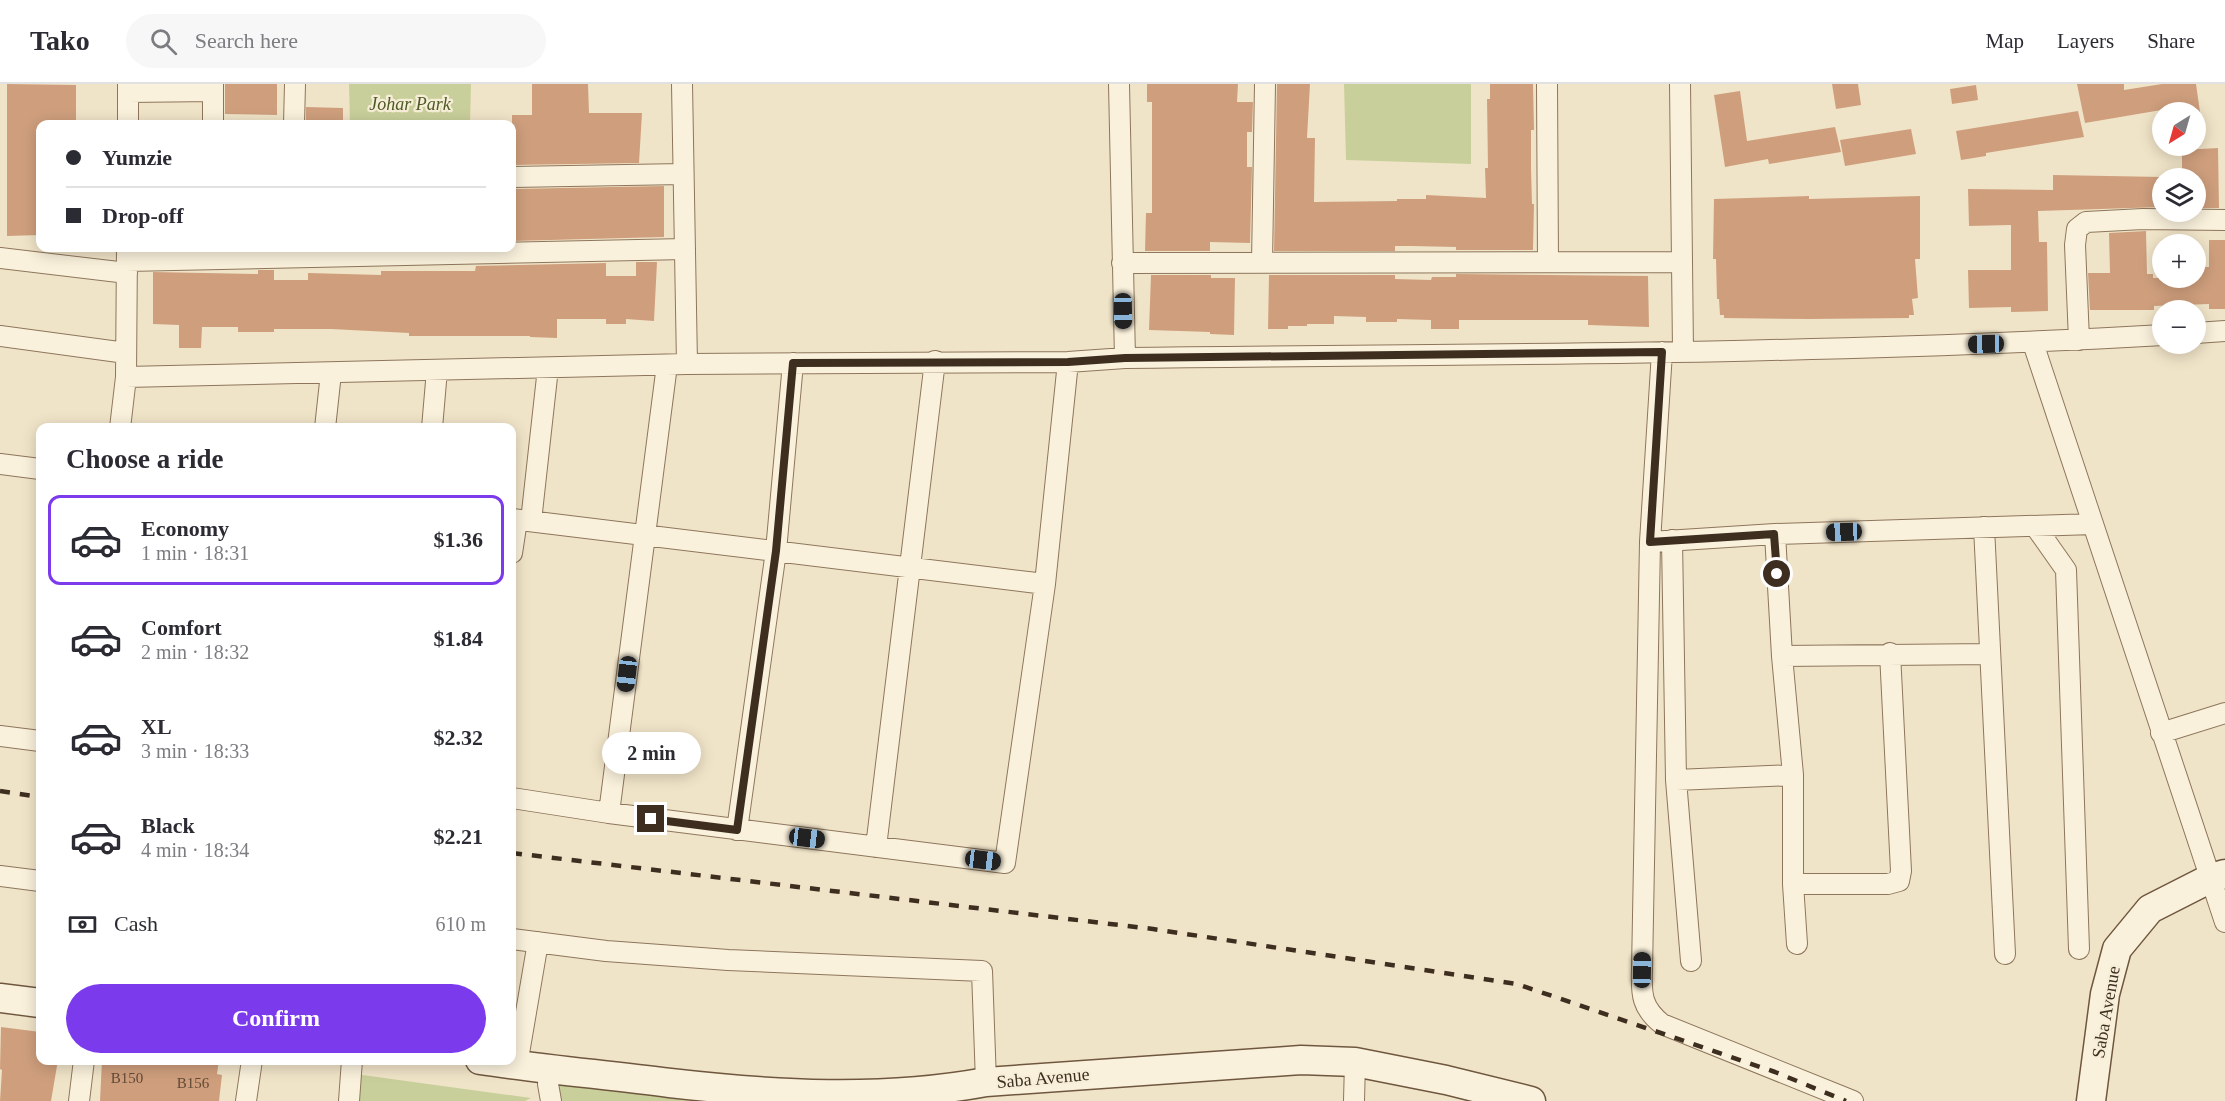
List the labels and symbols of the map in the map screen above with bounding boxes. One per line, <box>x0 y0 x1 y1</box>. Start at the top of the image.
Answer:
park label: Johar Park <box>369 94 452 114</box>
north arrow <box>2152 102 2206 156</box>
car <box>1114 293 1132 329</box>
car <box>1968 335 2004 353</box>
car <box>1826 522 1862 542</box>
route start <box>1763 560 1790 587</box>
car <box>616 655 638 693</box>
callout: 2 min <box>602 732 700 774</box>
route end <box>637 805 664 832</box>
car <box>788 827 826 849</box>
car <box>964 849 1002 871</box>
car <box>1633 952 1651 988</box>
street label: Saba Avenue <box>2088 964 2124 1060</box>
street label: Saba Avenue <box>996 1064 1090 1092</box>
house number: B150 <box>111 1070 143 1086</box>
house number: B156 <box>177 1075 210 1091</box>

